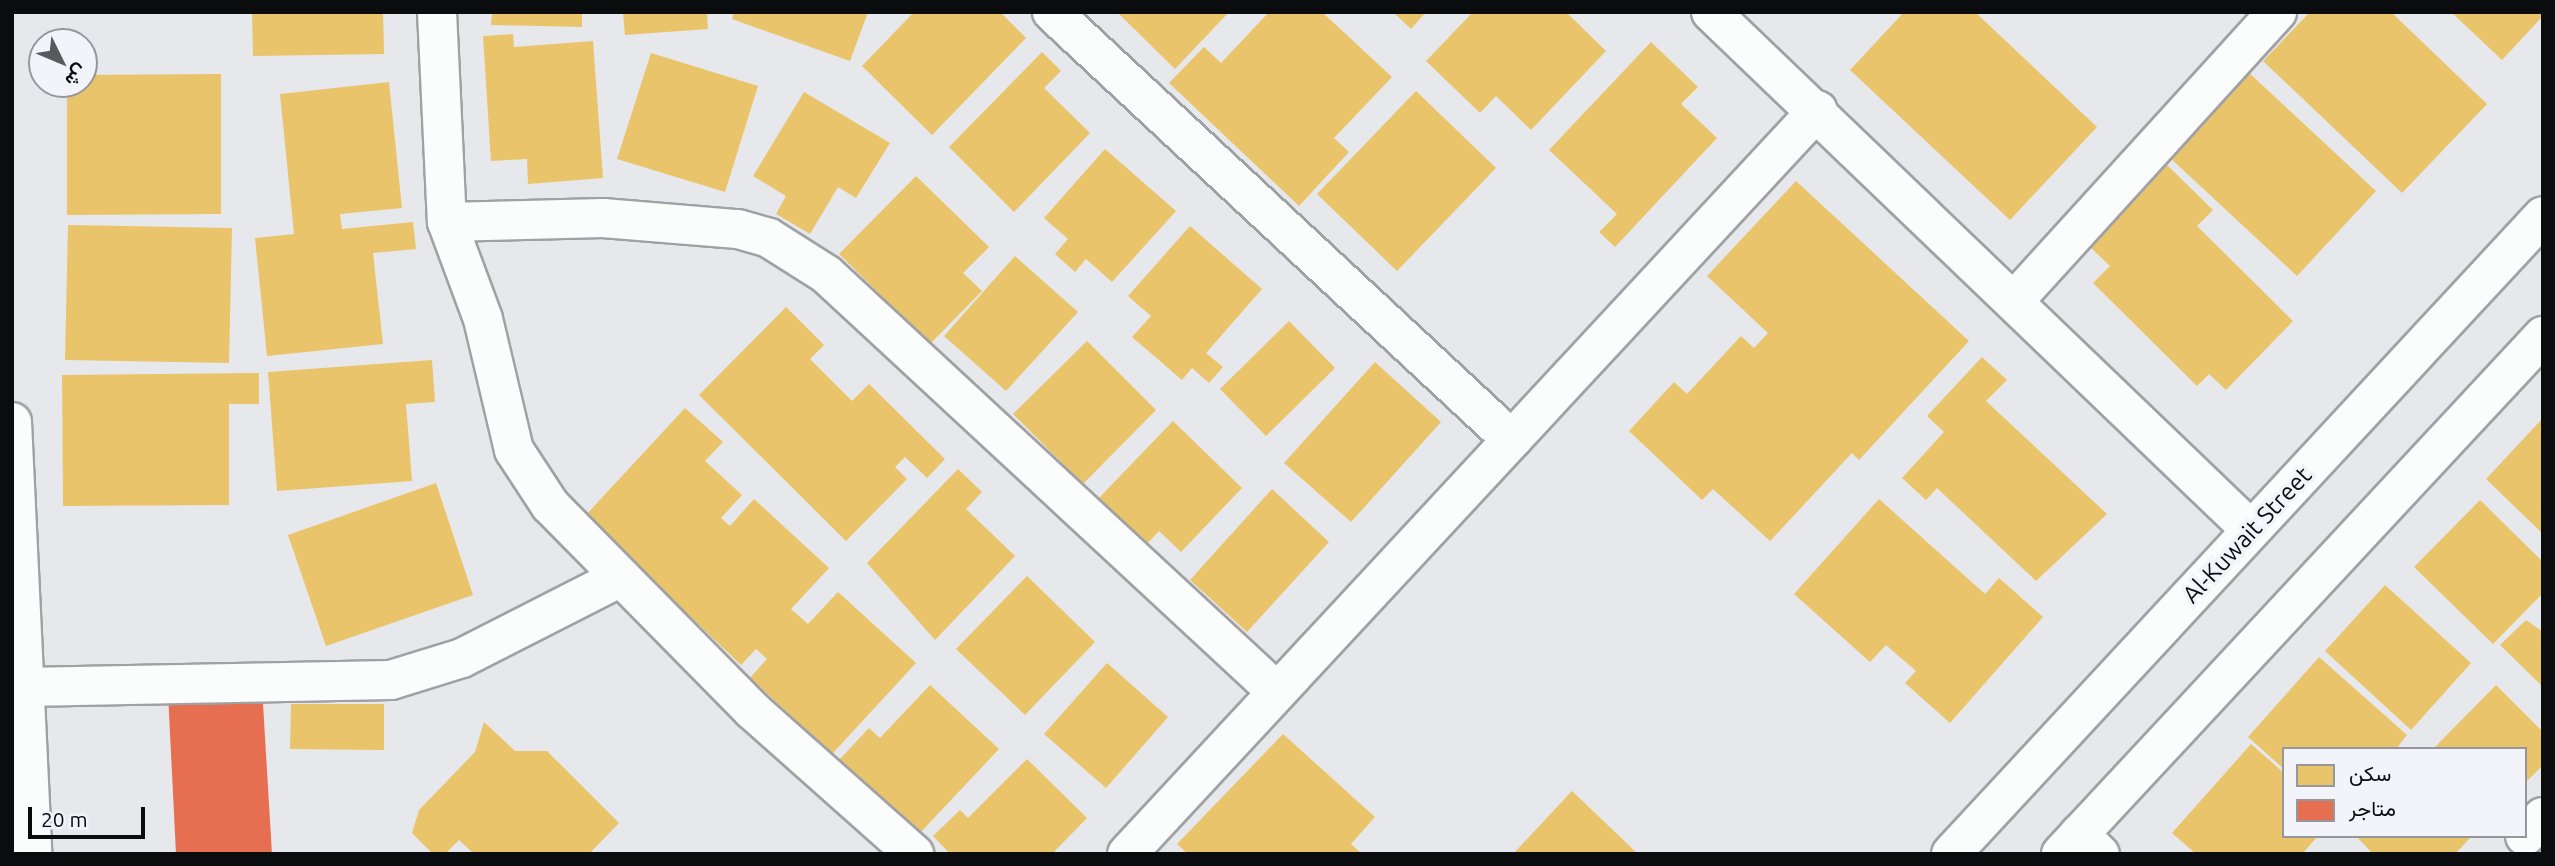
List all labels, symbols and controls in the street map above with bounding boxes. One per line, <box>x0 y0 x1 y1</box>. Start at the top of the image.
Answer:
north arrow <box>28 28 98 98</box>
text: ش <box>61 60 93 92</box>
street label: Al-Kuwait Street <box>2177 461 2317 609</box>
legend <box>2282 747 2527 838</box>
text: سكن <box>2349 761 2391 785</box>
scale bar <box>32 792 149 836</box>
text: متاجر <box>2349 796 2396 820</box>
text: 20 m <box>41 807 88 831</box>

